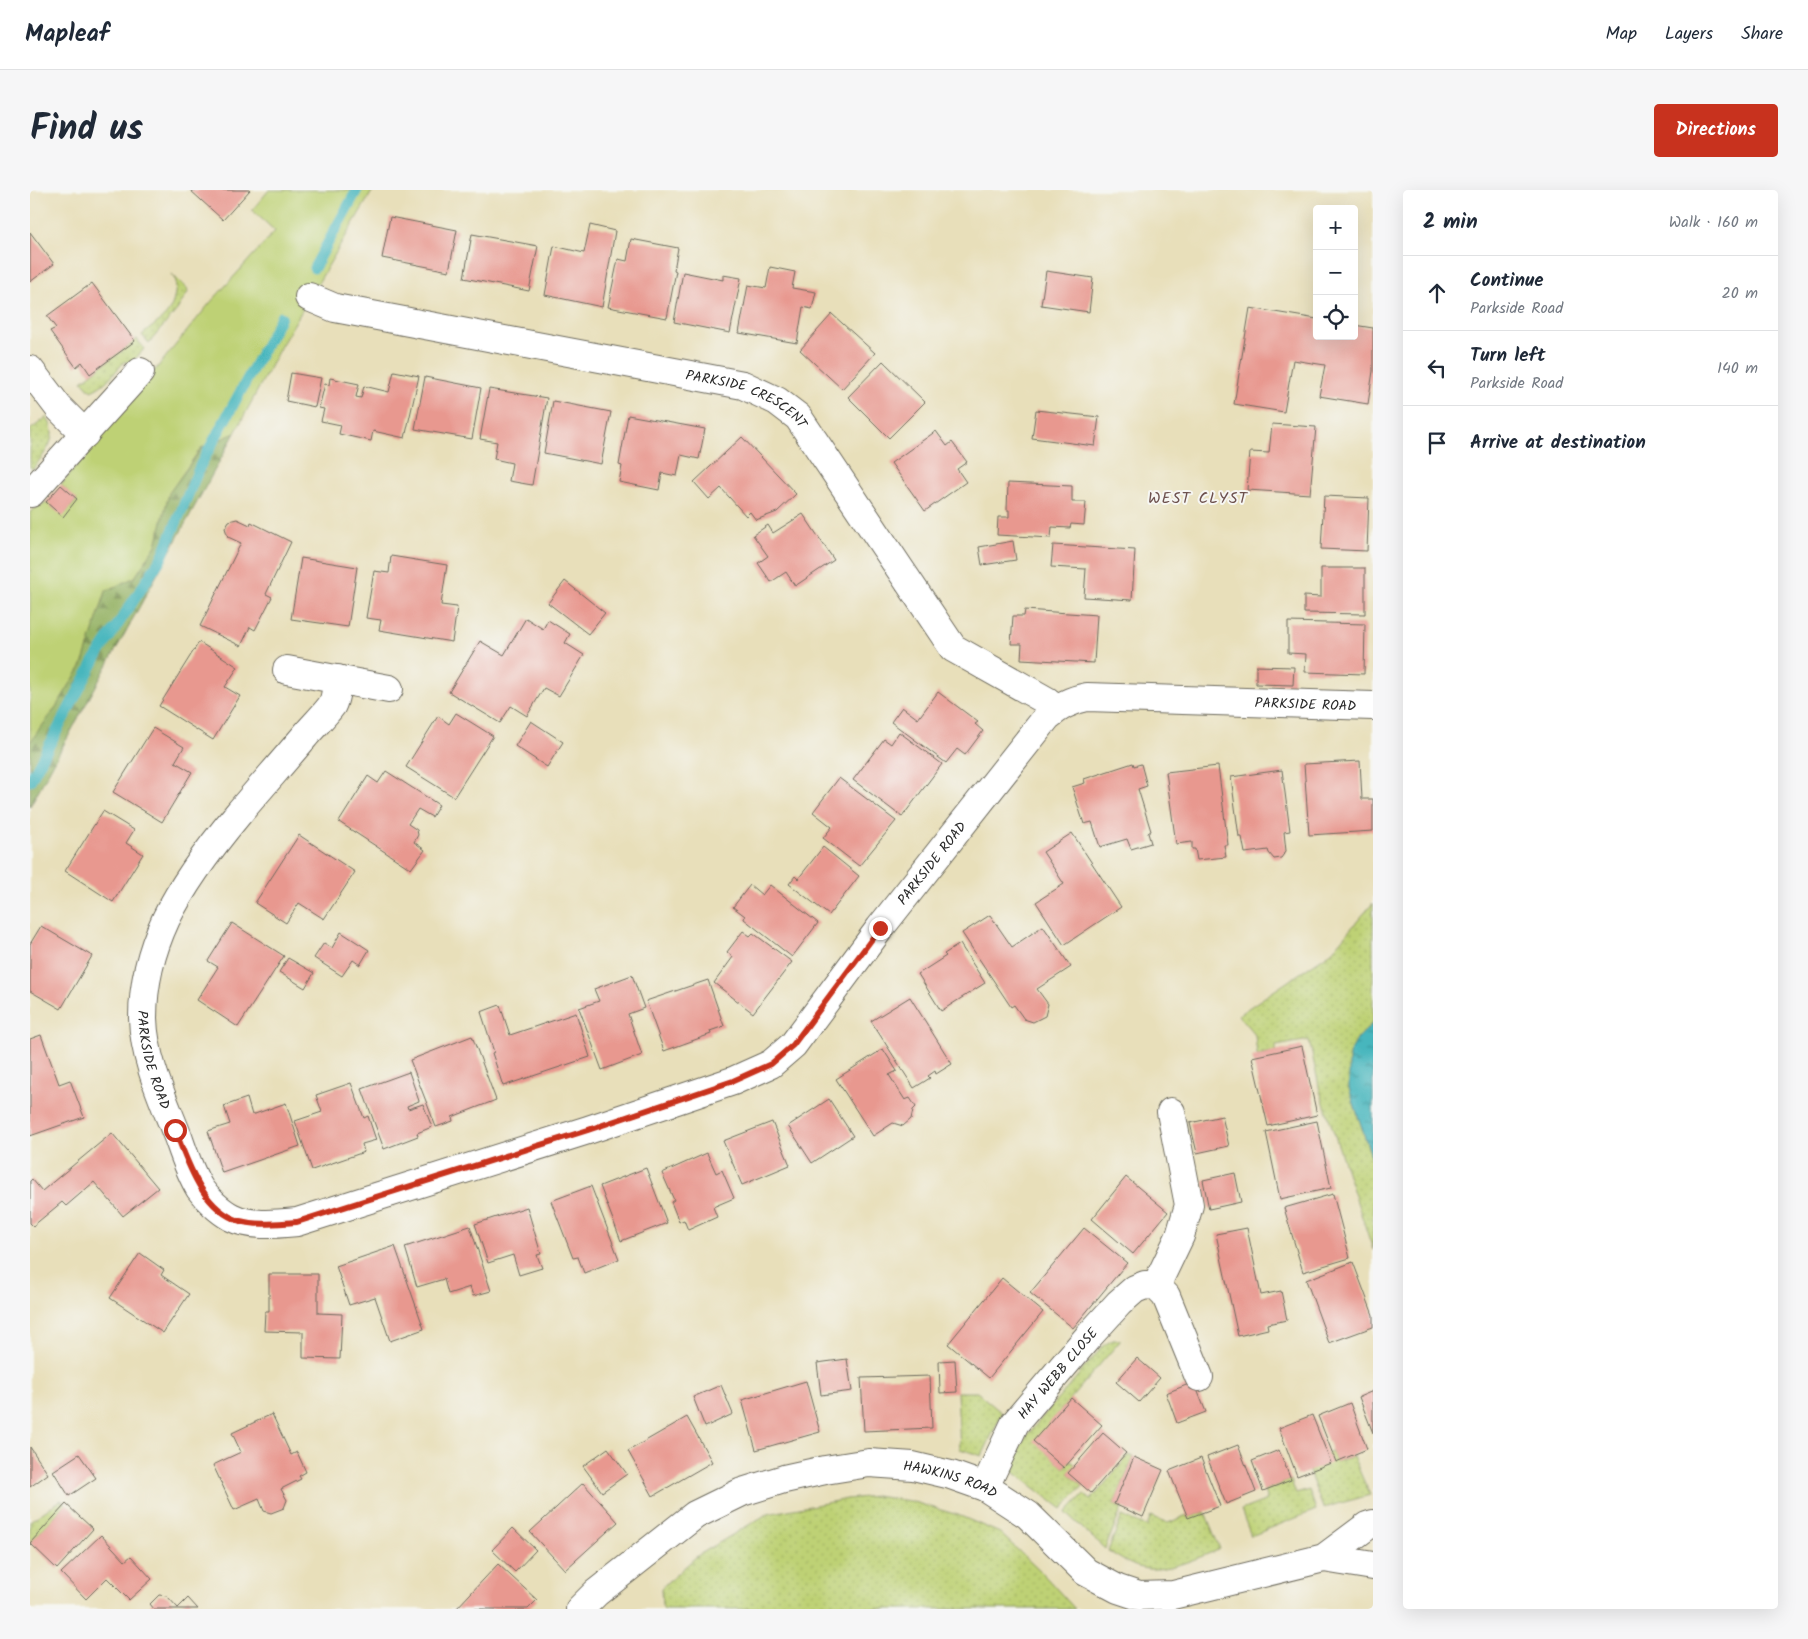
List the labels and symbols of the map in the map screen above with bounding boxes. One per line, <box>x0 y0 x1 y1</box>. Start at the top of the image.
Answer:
street label: PARKSIDE CRESCENT <box>684 364 813 434</box>
district label: WEST CLYST <box>1148 486 1248 511</box>
street label: PARKSIDE ROAD <box>1254 692 1357 717</box>
street label: PARKSIDE ROAD <box>892 817 972 910</box>
route end <box>869 917 892 940</box>
street label: PARKSIDE ROAD <box>131 1010 176 1113</box>
route start <box>164 1119 187 1142</box>
street label: HAY WEBB CLOSE <box>1013 1322 1104 1425</box>
street label: HAWKINS ROAD <box>902 1455 1002 1504</box>

